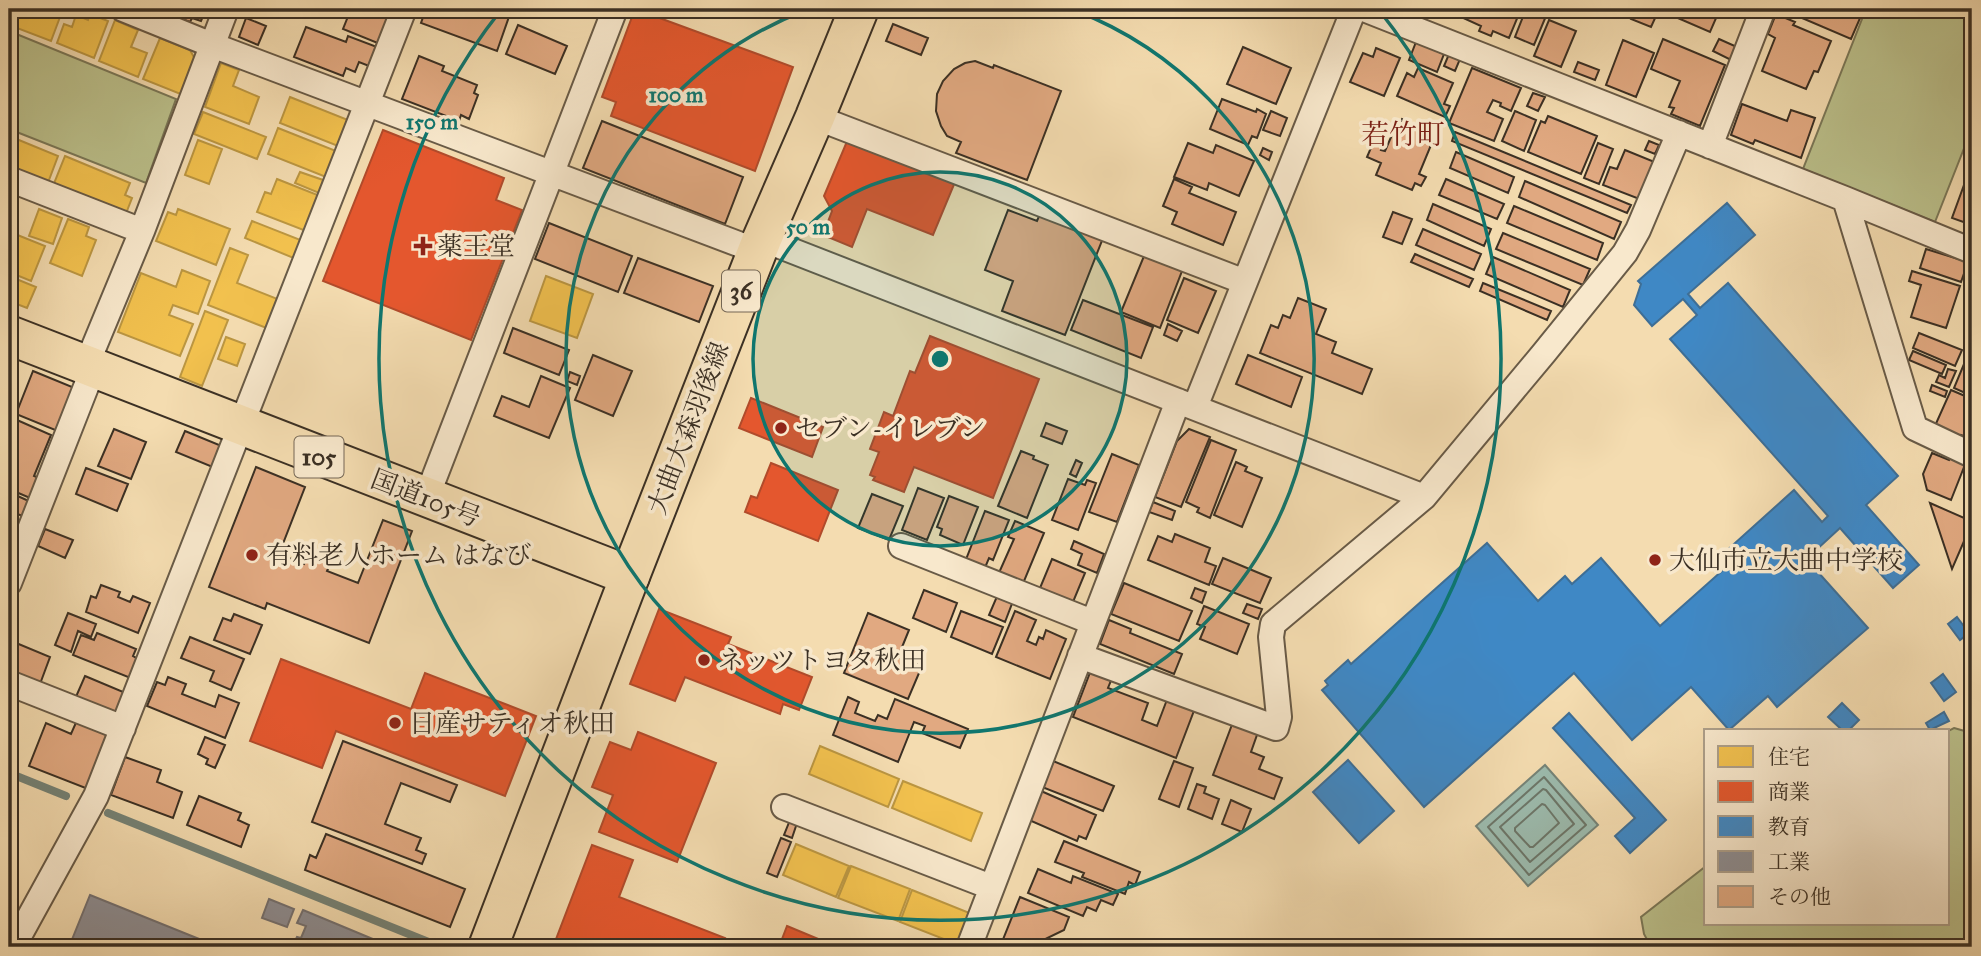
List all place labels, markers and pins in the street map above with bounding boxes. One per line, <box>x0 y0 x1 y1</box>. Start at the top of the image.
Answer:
place label: 薬王堂 <box>437 230 515 262</box>
marker: 薬王堂 <box>415 238 431 254</box>
centre of rings <box>928 347 952 371</box>
place label: セブン-イレブン <box>795 412 986 444</box>
marker: セブン-イレブン <box>773 420 789 436</box>
place label: 有料老人ホーム はなび <box>266 539 532 571</box>
place label: 大仙市立大曲中学校 <box>1669 544 1903 576</box>
marker: 有料老人ホーム はなび <box>244 547 260 563</box>
marker: 大仙市立大曲中学校 <box>1647 552 1663 568</box>
place label: ネッツトヨタ秋田 <box>718 644 926 676</box>
marker: ネッツトヨタ秋田 <box>696 652 712 668</box>
place label: 日産サティオ秋田 <box>409 707 615 739</box>
marker: 日産サティオ秋田 <box>387 715 403 731</box>

